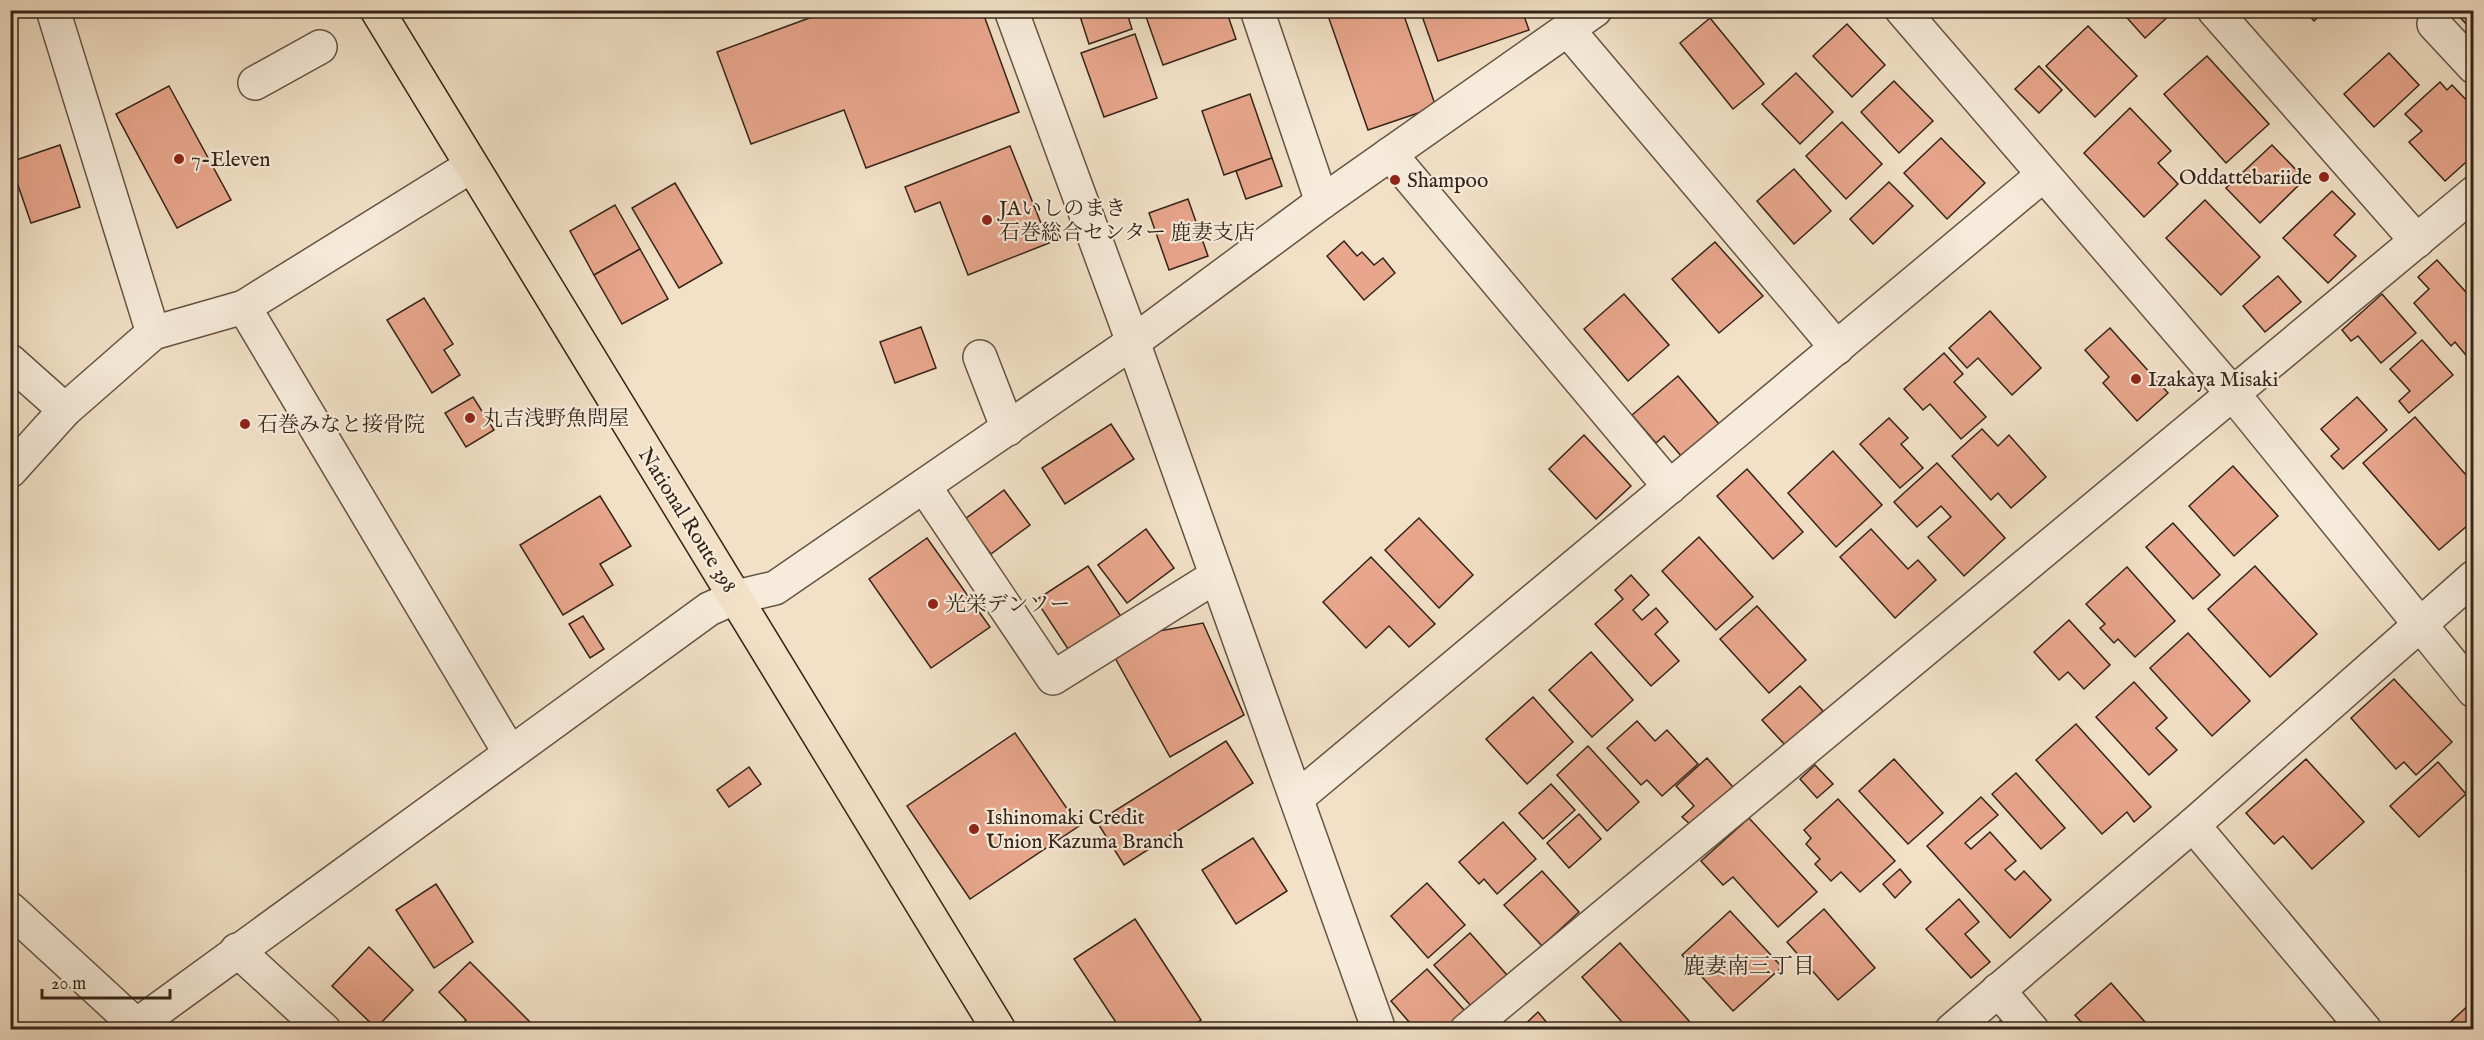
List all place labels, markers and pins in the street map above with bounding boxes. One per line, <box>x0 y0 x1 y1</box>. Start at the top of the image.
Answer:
place label: 7-Eleven <box>191 147 270 174</box>
marker: 7-Eleven <box>172 152 186 166</box>
place label: Oddattebariide <box>2179 165 2312 192</box>
place label: Shampoo <box>1407 168 1488 195</box>
marker: Oddattebariide <box>2317 170 2331 184</box>
marker: Shampoo <box>1388 173 1402 187</box>
place label: JAいしのまき 石巻総合センター 鹿妻支店 <box>997 196 1255 247</box>
marker: JAいしのまき 石巻総合センター 鹿妻支店 <box>980 213 994 227</box>
place label: Izakaya Misaki <box>2148 367 2278 394</box>
marker: Izakaya Misaki <box>2129 372 2143 386</box>
place label: 丸吉浅野魚問屋 <box>482 406 629 433</box>
marker: 丸吉浅野魚問屋 <box>463 411 477 425</box>
place label: 石巻みなと接骨院 <box>257 412 425 439</box>
marker: 石巻みなと接骨院 <box>238 417 252 431</box>
place label: 光栄デンソー <box>945 592 1071 619</box>
marker: 光栄デンソー <box>926 597 940 611</box>
place label: Ishinomaki Credit Union Kazuma Branch <box>986 805 1184 856</box>
marker: Ishinomaki Credit Union Kazuma Branch <box>967 822 981 836</box>

